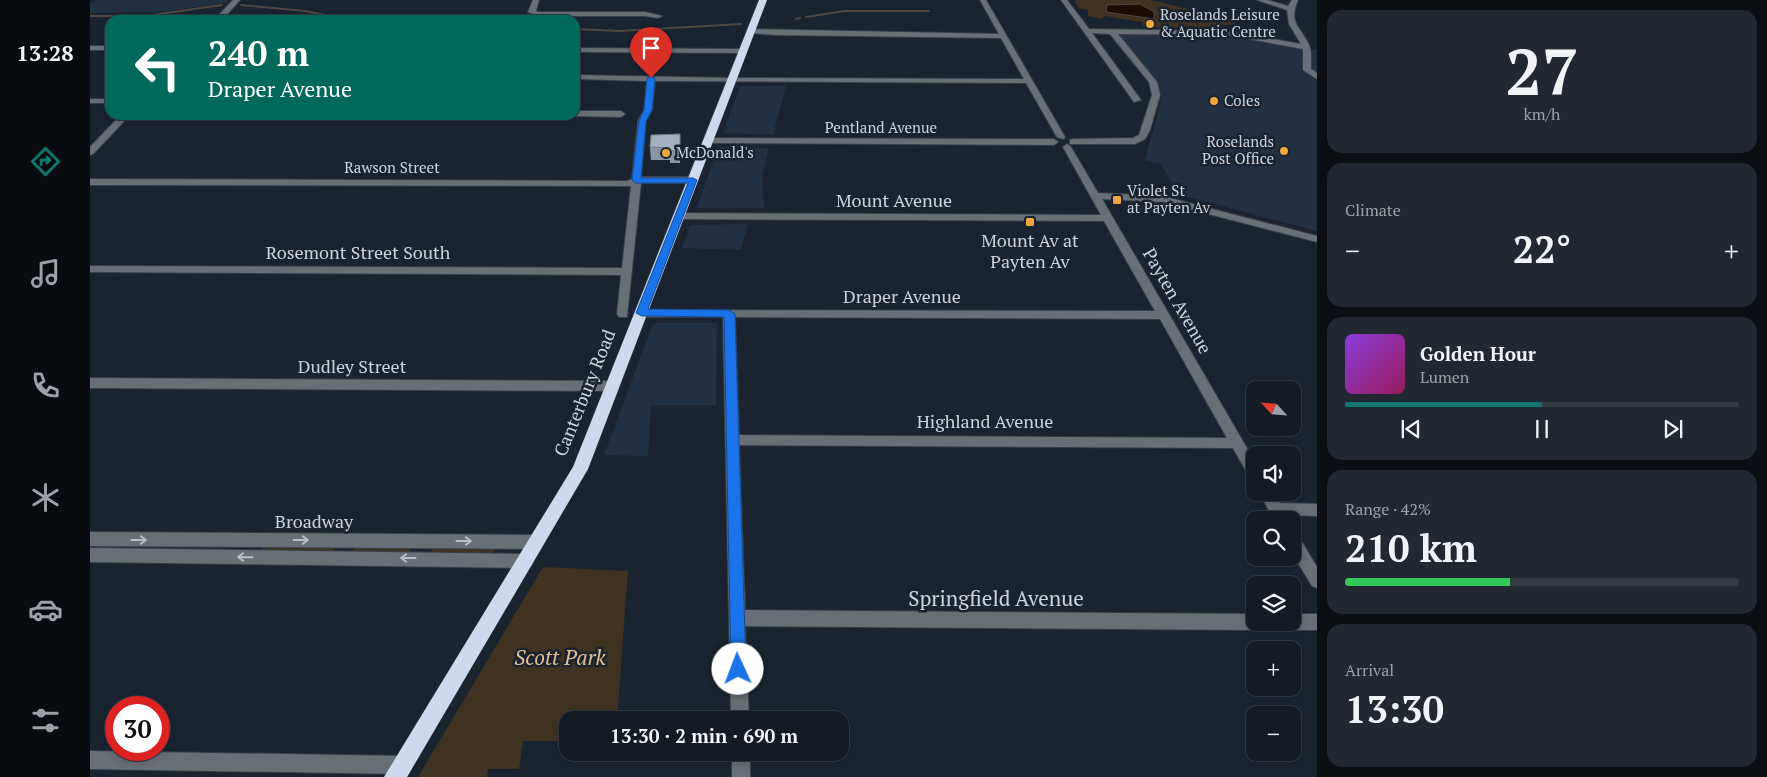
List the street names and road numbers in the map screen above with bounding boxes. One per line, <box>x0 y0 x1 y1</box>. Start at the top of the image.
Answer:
street label: Pentland Avenue <box>825 117 937 137</box>
street label: Rawson Street <box>344 157 440 177</box>
street label: Mount Avenue <box>836 188 952 212</box>
street label: Rosemont Street South <box>266 240 451 264</box>
street label: Payten Avenue <box>1138 243 1218 358</box>
street label: Draper Avenue <box>843 284 961 308</box>
street label: Canterbury Road <box>548 326 620 460</box>
street label: Dudley Street <box>298 354 407 378</box>
street label: Highland Avenue <box>917 409 1053 433</box>
street label: Broadway <box>275 509 354 533</box>
street label: Springfield Avenue <box>908 584 1084 612</box>

